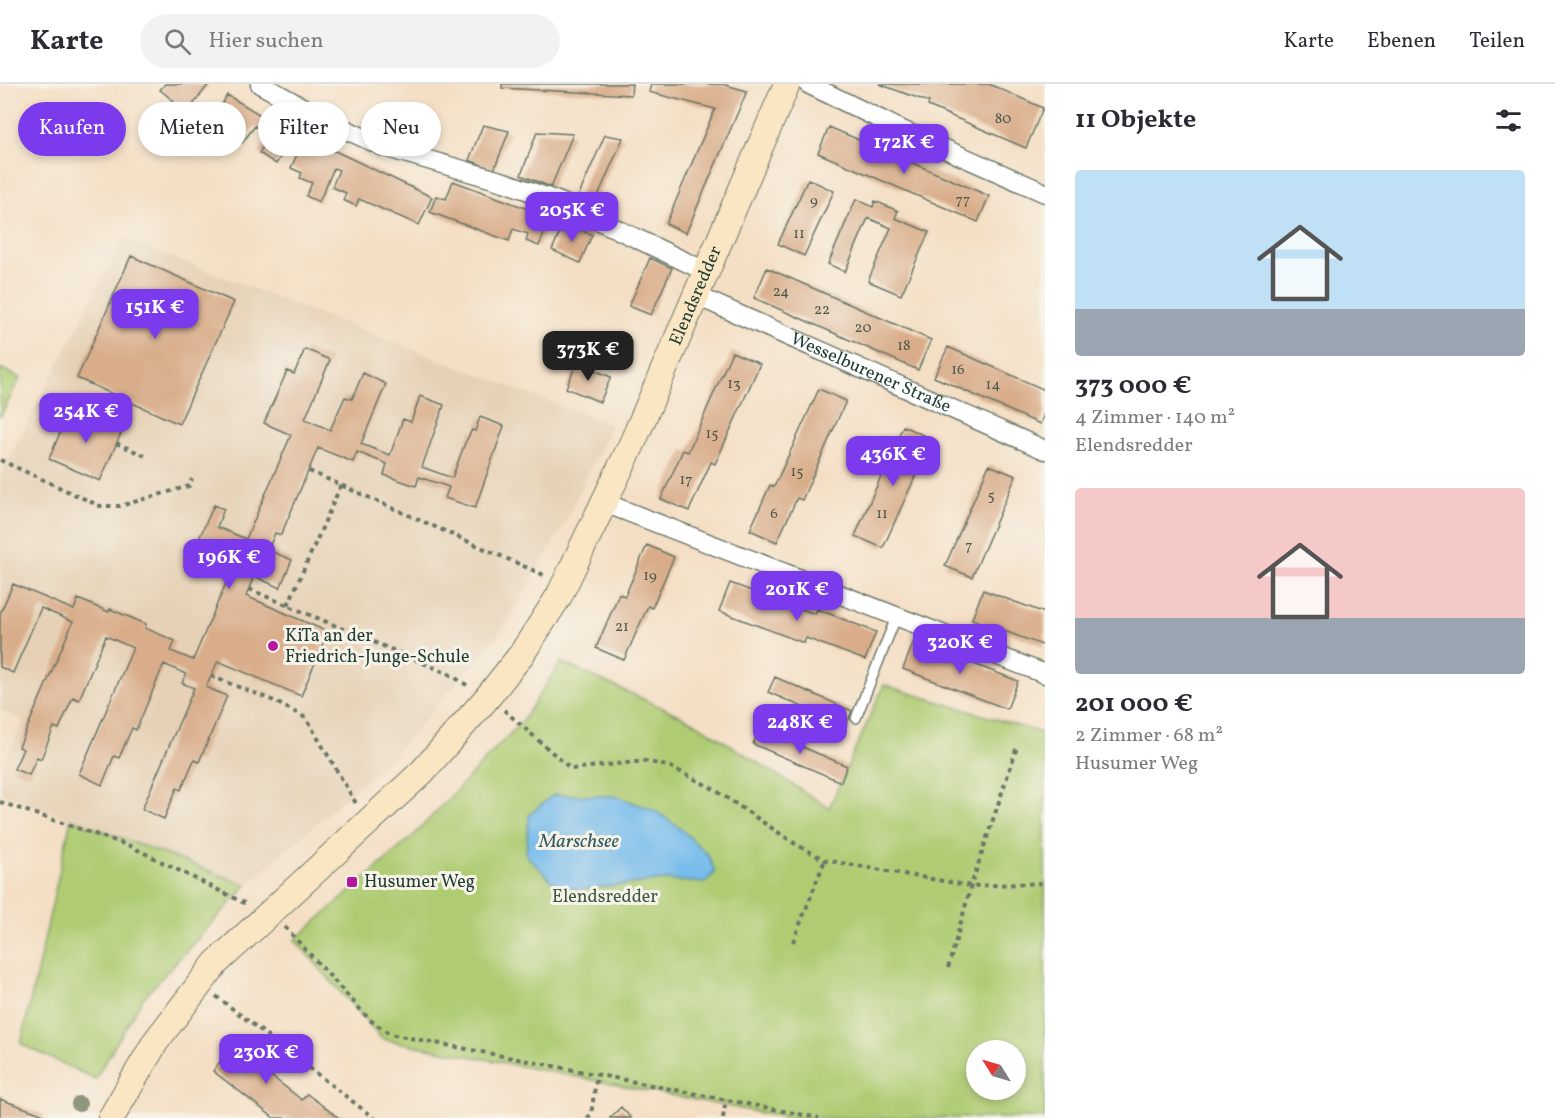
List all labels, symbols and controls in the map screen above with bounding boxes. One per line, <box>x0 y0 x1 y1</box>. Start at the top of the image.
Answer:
search box <box>140 14 560 68</box>
text: Karte <box>30 22 104 61</box>
icon: search <box>161 25 194 58</box>
text: Hier suchen <box>209 26 324 57</box>
text: Karte <box>1283 27 1334 56</box>
text: Ebenen <box>1367 27 1436 56</box>
text: Teilen <box>1469 27 1525 56</box>
chip: Kaufen <box>18 102 126 156</box>
chip: Mieten <box>138 102 246 156</box>
chip: Filter <box>258 102 349 156</box>
chip: Neu <box>361 102 441 156</box>
text: 11 Objekte <box>1075 102 1196 138</box>
icon: filters <box>1492 104 1525 137</box>
house number: 80 <box>995 109 1011 130</box>
pin: 172K € <box>855 124 953 175</box>
text: 172K € <box>873 129 935 157</box>
house number: 77 <box>956 190 970 211</box>
house number: 9 <box>810 191 818 212</box>
pin: 205K € <box>523 192 621 243</box>
text: 205K € <box>539 197 605 225</box>
icon: home <box>1246 209 1354 317</box>
house number: 11 <box>793 224 805 245</box>
street label: Elendsredder <box>663 242 728 349</box>
house number: 24 <box>773 282 789 303</box>
pin: 151K € <box>106 289 204 340</box>
text: 151K € <box>126 294 184 322</box>
house number: 22 <box>814 300 830 321</box>
house number: 20 <box>855 318 871 339</box>
street label: Wesselburener Straße <box>786 326 955 419</box>
pin: 373K € <box>539 331 637 382</box>
text: 373K € <box>557 336 619 364</box>
house number: 18 <box>897 336 911 357</box>
house number: 16 <box>951 360 965 381</box>
text: 373 000 € <box>1075 368 1192 404</box>
house number: 13 <box>727 374 741 395</box>
house number: 14 <box>986 375 1000 396</box>
pin: 254K € <box>37 393 135 444</box>
text: 254K € <box>53 398 119 426</box>
text: 4 Zimmer · 140 m² <box>1075 404 1235 432</box>
house number: 15 <box>705 424 719 445</box>
text: Elendsredder <box>1075 432 1193 460</box>
pin: 436K € <box>844 436 942 487</box>
text: 436K € <box>860 441 926 469</box>
house number: 15 <box>790 462 804 483</box>
house number: 17 <box>679 470 693 491</box>
house number: 5 <box>987 486 995 507</box>
house number: 6 <box>770 504 778 525</box>
house number: 11 <box>876 504 888 525</box>
icon: home <box>1246 527 1354 635</box>
house number: 7 <box>965 536 973 557</box>
pin: 196K € <box>180 539 278 590</box>
text: 196K € <box>197 544 261 572</box>
house number: 19 <box>643 566 657 587</box>
pin: 201K € <box>748 571 846 622</box>
text: 201K € <box>765 576 829 604</box>
house number: 21 <box>615 617 629 638</box>
place label: KiTa an der Friedrich-Junge-Schule <box>285 624 469 670</box>
pin: 320K € <box>911 624 1009 675</box>
text: 320K € <box>927 629 993 657</box>
marker: KiTa an der Friedrich-Junge-Schule <box>266 639 280 653</box>
text: 201 000 € <box>1075 686 1193 722</box>
pin: 248K € <box>751 704 849 755</box>
text: 248K € <box>767 709 833 737</box>
text: 2 Zimmer · 68 m² <box>1075 722 1223 750</box>
text: Husumer Weg <box>1075 750 1198 778</box>
water label: Marschsee <box>538 828 620 856</box>
place label: Husumer Weg <box>364 870 475 895</box>
marker: Husumer Weg <box>345 875 359 889</box>
park label: Elendsredder <box>552 885 658 910</box>
pin: 230K € <box>217 1034 315 1085</box>
text: 230K € <box>233 1039 299 1067</box>
north arrow <box>966 1040 1026 1100</box>
map controls <box>966 1040 1026 1100</box>

